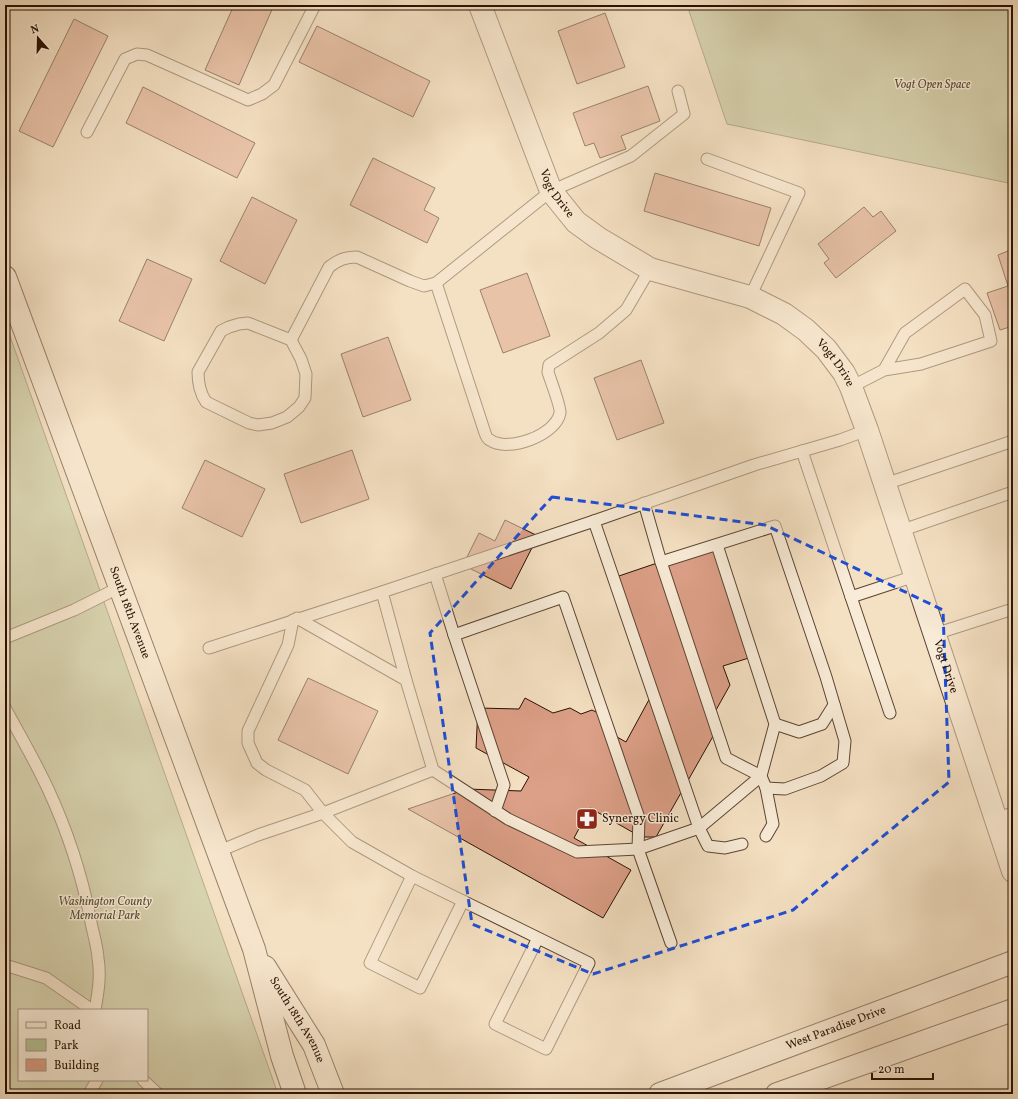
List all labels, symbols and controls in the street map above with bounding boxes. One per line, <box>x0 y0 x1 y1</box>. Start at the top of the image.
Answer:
north arrow <box>18 18 58 58</box>
text: N <box>29 22 41 38</box>
park label: Vogt Open Space <box>894 77 971 93</box>
street label: Vogt Drive <box>535 167 578 222</box>
street label: Vogt Drive <box>812 336 858 390</box>
street label: South 18th Avenue <box>105 564 154 661</box>
street label: Vogt Drive <box>929 638 962 696</box>
pharmacy icon: Synergy Clinic <box>574 806 600 832</box>
place label: Synergy Clinic <box>602 811 679 827</box>
park label: Washington County Memorial Park <box>58 894 152 924</box>
street label: South 18th Avenue <box>265 974 328 1066</box>
street label: West Paradise Drive <box>784 1002 889 1054</box>
legend <box>18 1009 148 1081</box>
text: Road <box>54 1018 81 1034</box>
text: Park <box>54 1038 79 1054</box>
scale bar <box>872 1055 933 1081</box>
text: Building <box>54 1058 99 1074</box>
text: 20 m <box>878 1062 905 1078</box>

